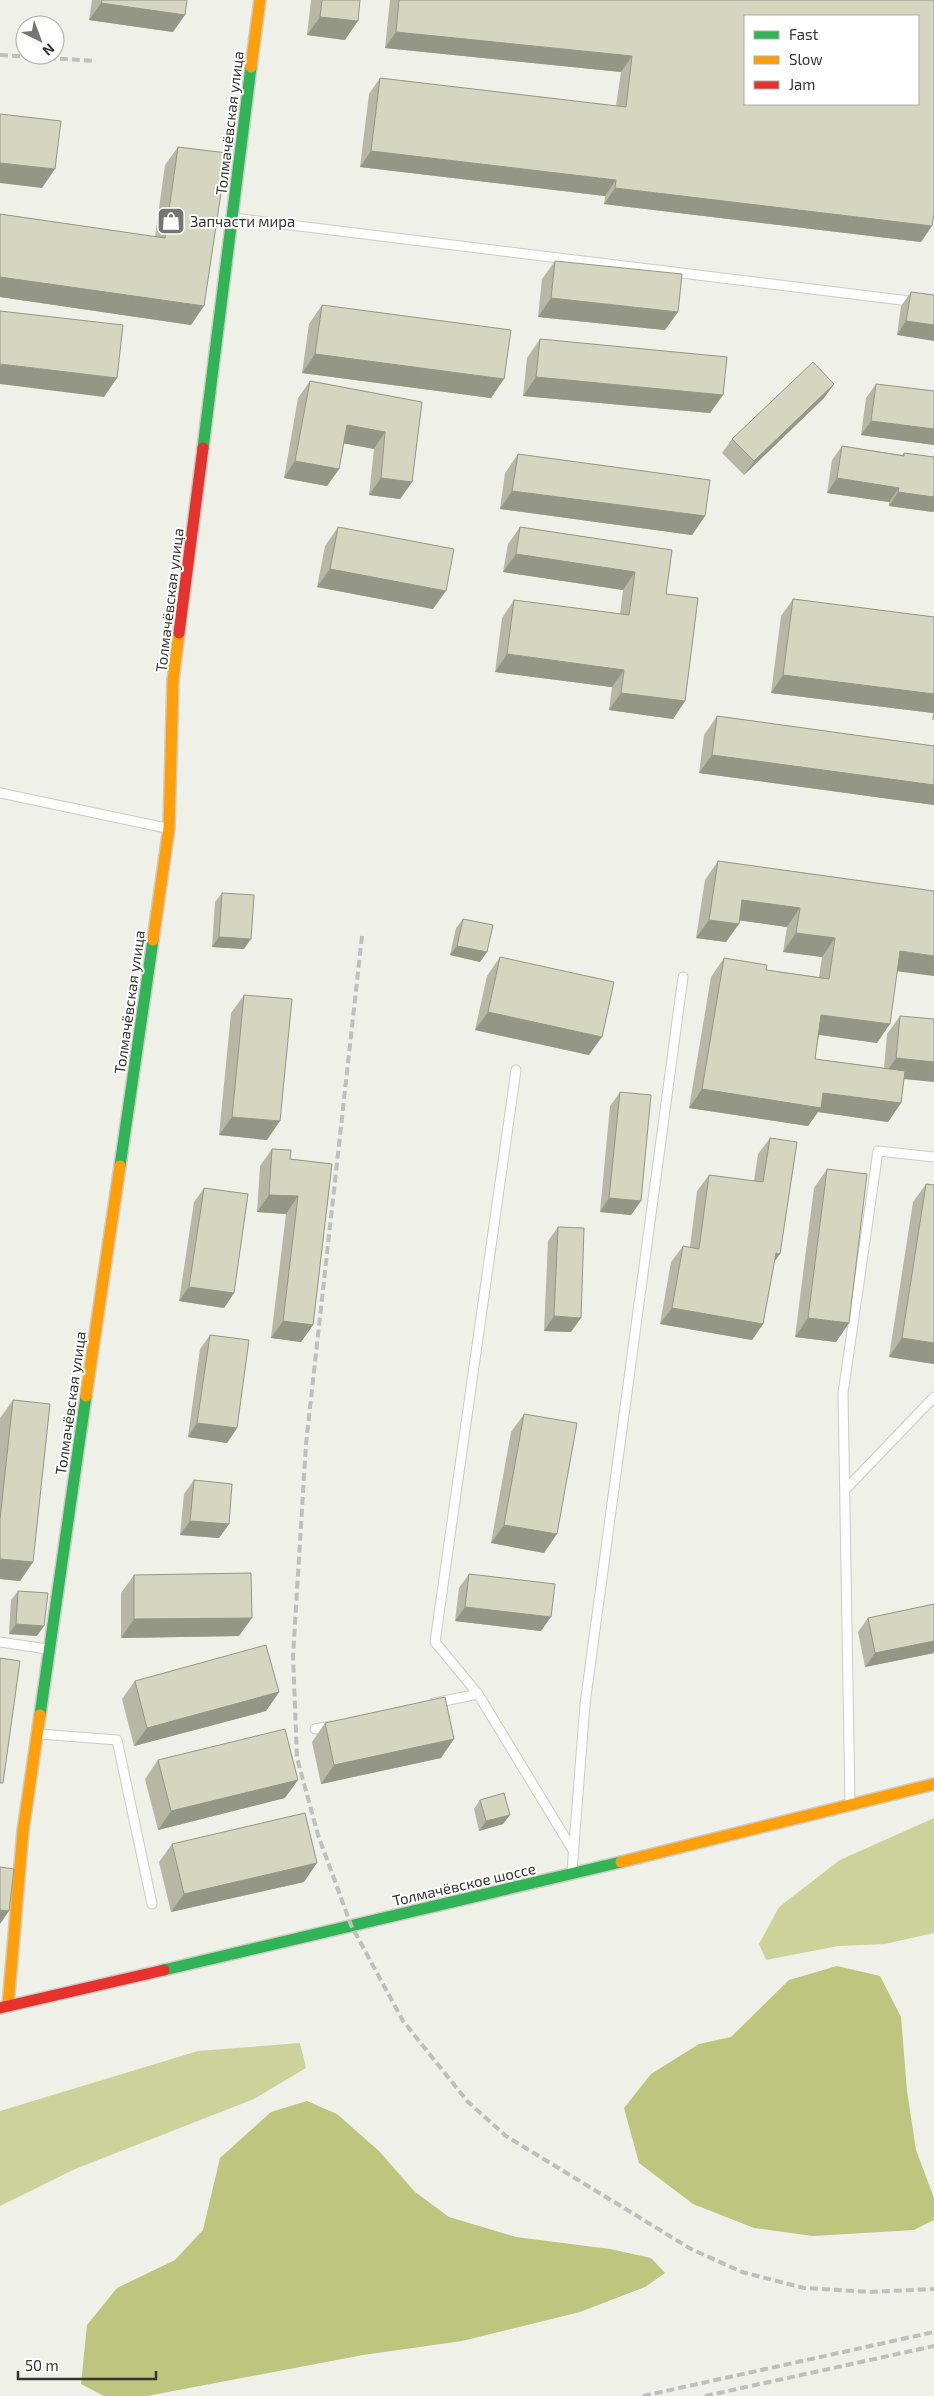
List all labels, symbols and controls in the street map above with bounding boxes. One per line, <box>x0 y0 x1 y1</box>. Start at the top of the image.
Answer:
north arrow <box>15 15 65 65</box>
legend <box>744 15 919 105</box>
text: Fast <box>789 25 819 43</box>
text: N <box>40 40 58 60</box>
street label: Толмачёвская улица <box>211 50 248 196</box>
text: Slow <box>789 50 823 68</box>
text: Jam <box>789 75 815 93</box>
shop icon: Запчасти мира <box>156 206 186 236</box>
place label: Запчасти мира <box>190 212 295 230</box>
street label: Толмачёвская улица <box>151 527 188 673</box>
street label: Толмачёвская улица <box>110 929 149 1075</box>
street label: Толмачёвская улица <box>51 1330 90 1476</box>
street label: Толмачёвское шоссе <box>391 1859 537 1909</box>
scale bar <box>18 2348 155 2380</box>
text: 50 m <box>25 2356 59 2374</box>

